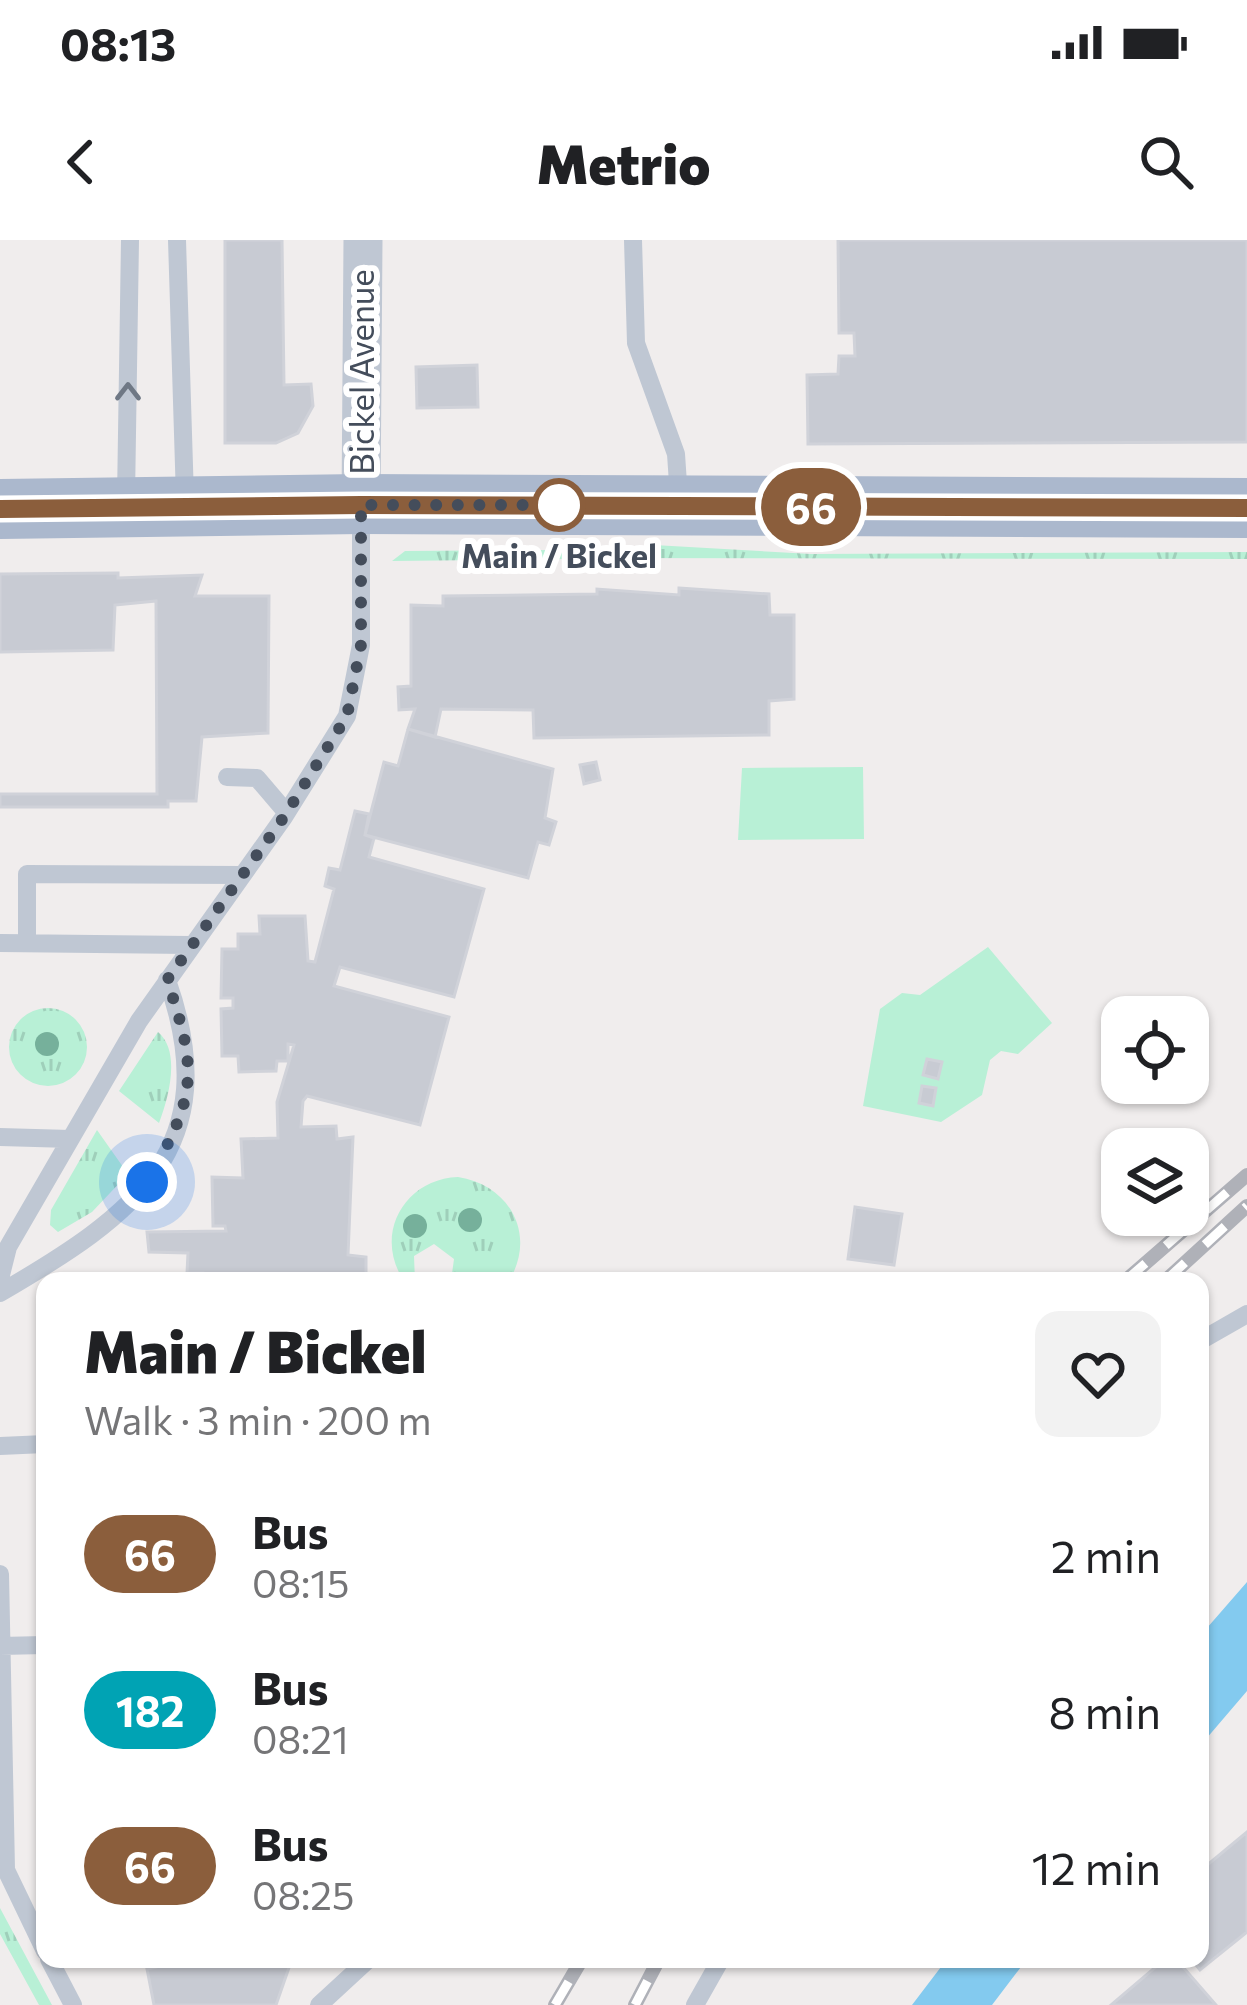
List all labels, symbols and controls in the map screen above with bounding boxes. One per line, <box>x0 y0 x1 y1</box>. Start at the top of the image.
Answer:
text: 08:13 <box>60 15 176 70</box>
icon: back <box>48 129 114 195</box>
text: Metrio <box>537 129 710 195</box>
icon: search <box>1133 129 1199 195</box>
street label: Bickel Avenue <box>340 269 381 475</box>
one-way arrow <box>115 382 141 400</box>
line badge: 66 <box>757 468 865 546</box>
marker: Main / Bickel <box>534 480 584 530</box>
text: 66 <box>785 481 837 533</box>
place label: Main / Bickel <box>461 534 657 575</box>
map controls <box>1101 996 1209 1236</box>
button: locate <box>1101 996 1209 1104</box>
button: layers <box>1101 1128 1209 1236</box>
your location <box>117 1152 177 1212</box>
button: heart <box>1035 1311 1161 1437</box>
text: Main / Bickel <box>84 1315 427 1385</box>
text: Walk · 3 min · 200 m <box>84 1395 431 1443</box>
text: Bus <box>252 1503 328 1558</box>
text: 2 min <box>1051 1527 1161 1582</box>
text: 66 <box>124 1528 176 1580</box>
text: 08:15 <box>252 1558 349 1606</box>
text: Bus <box>252 1659 328 1714</box>
text: 8 min <box>1048 1683 1161 1738</box>
text: 182 <box>116 1684 184 1736</box>
text: 08:21 <box>252 1714 349 1762</box>
text: Bus <box>252 1815 328 1870</box>
text: 12 min <box>1032 1839 1161 1894</box>
text: 66 <box>124 1840 176 1892</box>
text: 08:25 <box>252 1870 354 1918</box>

